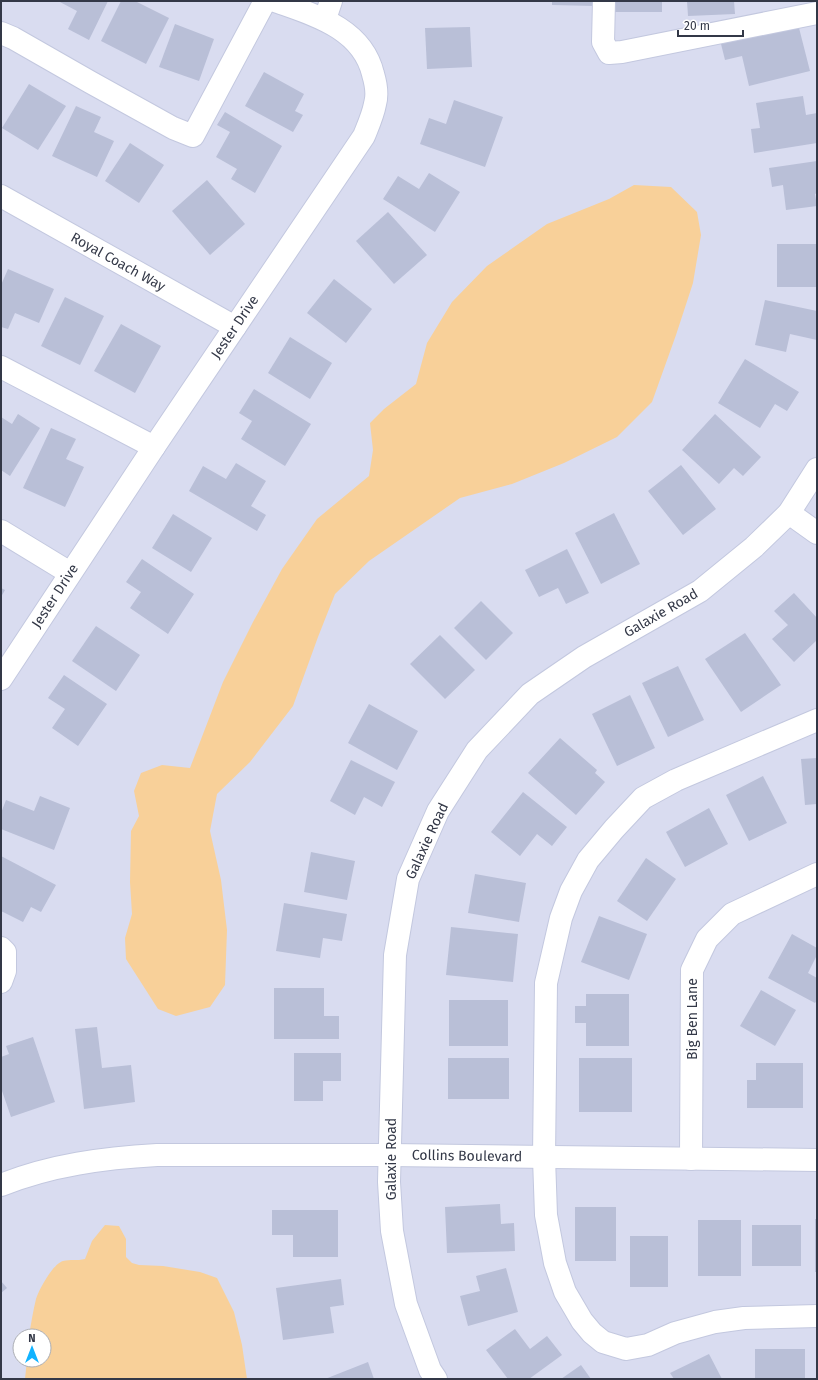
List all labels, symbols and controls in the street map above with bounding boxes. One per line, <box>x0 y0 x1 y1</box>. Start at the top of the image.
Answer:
scale bar <box>678 12 743 38</box>
text: 20 m <box>684 19 710 33</box>
street label: Royal Coach Way <box>68 229 168 295</box>
street label: Jester Drive <box>208 292 262 362</box>
street label: Jester Drive <box>28 561 82 631</box>
street label: Galaxie Road <box>621 585 701 641</box>
street label: Galaxie Road <box>402 800 452 882</box>
street label: Big Ben Lane <box>684 978 701 1060</box>
street label: Galaxie Road <box>383 1118 400 1200</box>
street label: Collins Boulevard <box>412 1147 522 1165</box>
north arrow <box>12 1328 52 1368</box>
text: N <box>28 1332 36 1345</box>

